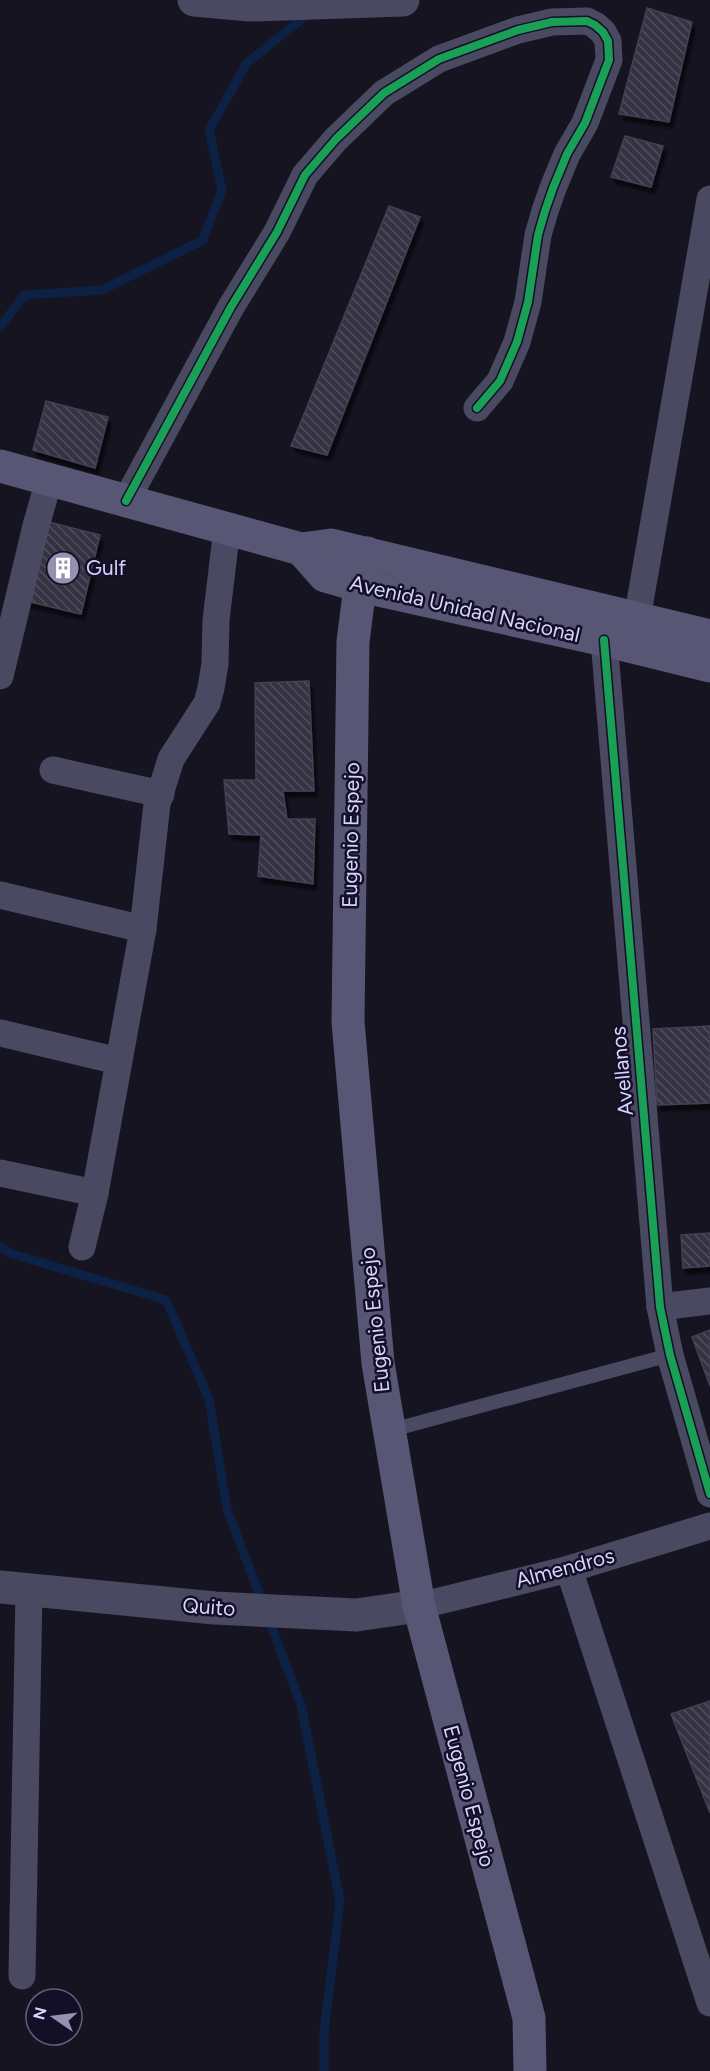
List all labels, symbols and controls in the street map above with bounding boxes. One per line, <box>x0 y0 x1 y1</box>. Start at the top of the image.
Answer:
building icon: Gulf <box>45 550 81 586</box>
place label: Gulf <box>86 555 126 580</box>
street label: Avenida Unidad Nacional <box>348 570 583 647</box>
street label: Eugenio Espejo <box>337 762 364 908</box>
street label: Avellanos <box>605 1025 638 1117</box>
street label: Eugenio Espejo <box>354 1246 395 1394</box>
street label: Almendros <box>513 1542 617 1593</box>
street label: Quito <box>182 1592 236 1621</box>
street label: Eugenio Espejo <box>439 1722 500 1870</box>
north arrow <box>24 1987 84 2047</box>
text: N <box>29 2005 51 2022</box>

